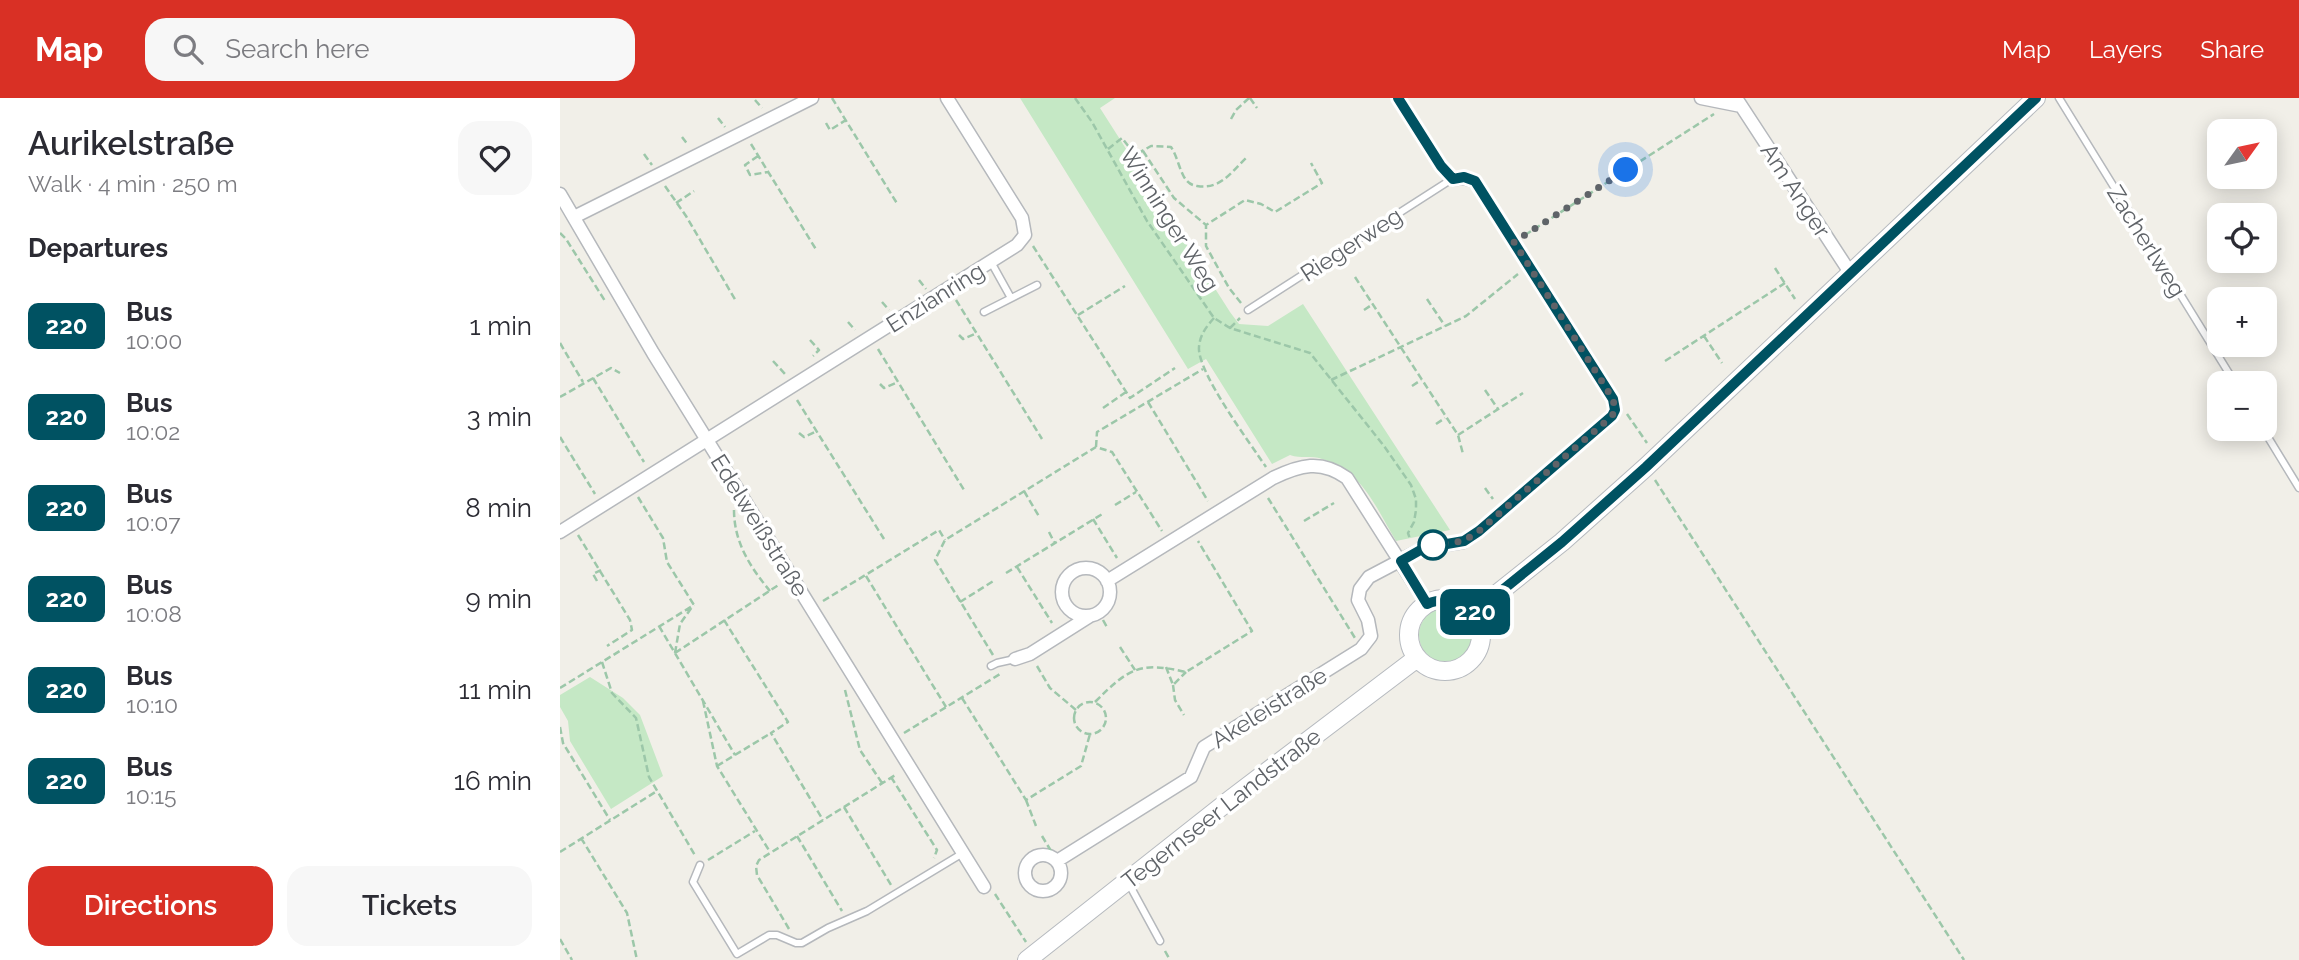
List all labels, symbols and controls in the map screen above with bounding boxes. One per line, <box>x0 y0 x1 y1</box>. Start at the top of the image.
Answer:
search box <box>145 18 635 81</box>
text: Map <box>35 30 103 69</box>
icon: search <box>169 30 207 68</box>
text: Search here <box>225 34 370 64</box>
text: Map <box>2002 35 2051 64</box>
text: Layers <box>2089 35 2162 64</box>
text: Share <box>2200 35 2264 64</box>
north arrow <box>2207 119 2277 189</box>
map controls <box>2207 119 2277 441</box>
button: heart <box>458 121 532 195</box>
text: Aurikelstraße <box>28 124 234 163</box>
street label: Am Anger <box>1756 138 1836 242</box>
street label: Winninger Weg <box>1115 142 1225 296</box>
your location <box>1608 152 1643 187</box>
text: Walk · 4 min · 250 m <box>28 170 238 197</box>
street label: Zacherlweg <box>2102 180 2192 302</box>
street label: Riegerweg <box>1295 201 1407 287</box>
button: locate <box>2207 203 2277 273</box>
text: Departures <box>28 233 168 263</box>
street label: Enzianring <box>881 256 989 338</box>
button: + <box>2207 287 2277 357</box>
text: Bus <box>126 297 173 327</box>
text: 220 <box>46 311 87 340</box>
text: 1 min <box>470 311 532 341</box>
text: 10:00 <box>126 327 182 354</box>
button: − <box>2207 371 2277 441</box>
text: Bus <box>126 388 173 418</box>
text: 220 <box>46 402 87 431</box>
text: 3 min <box>467 402 532 432</box>
text: 10:02 <box>126 418 180 445</box>
street label: Edelweißstraße <box>706 449 814 601</box>
text: Bus <box>126 479 173 509</box>
text: 220 <box>46 493 87 522</box>
text: 8 min <box>465 493 532 523</box>
text: 10:07 <box>126 509 180 536</box>
unlabelled marker <box>1418 530 1448 560</box>
text: Bus <box>126 570 173 600</box>
text: 220 <box>46 584 87 613</box>
text: 9 min <box>465 584 532 614</box>
line badge: 220 <box>1435 589 1515 635</box>
text: 220 <box>1454 597 1496 626</box>
text: 10:08 <box>126 600 182 627</box>
text: Bus <box>126 661 173 691</box>
street label: Akeleistraße <box>1206 661 1332 753</box>
text: 220 <box>46 675 87 704</box>
text: 11 min <box>458 675 532 705</box>
text: 10:10 <box>126 691 178 718</box>
street label: Tegernseer Landstraße <box>1116 722 1326 894</box>
text: Bus <box>126 752 173 782</box>
text: 220 <box>46 766 87 795</box>
text: 16 min <box>454 766 532 796</box>
text: 10:15 <box>126 782 177 809</box>
button: Directions <box>28 866 273 946</box>
button: Tickets <box>287 866 532 946</box>

